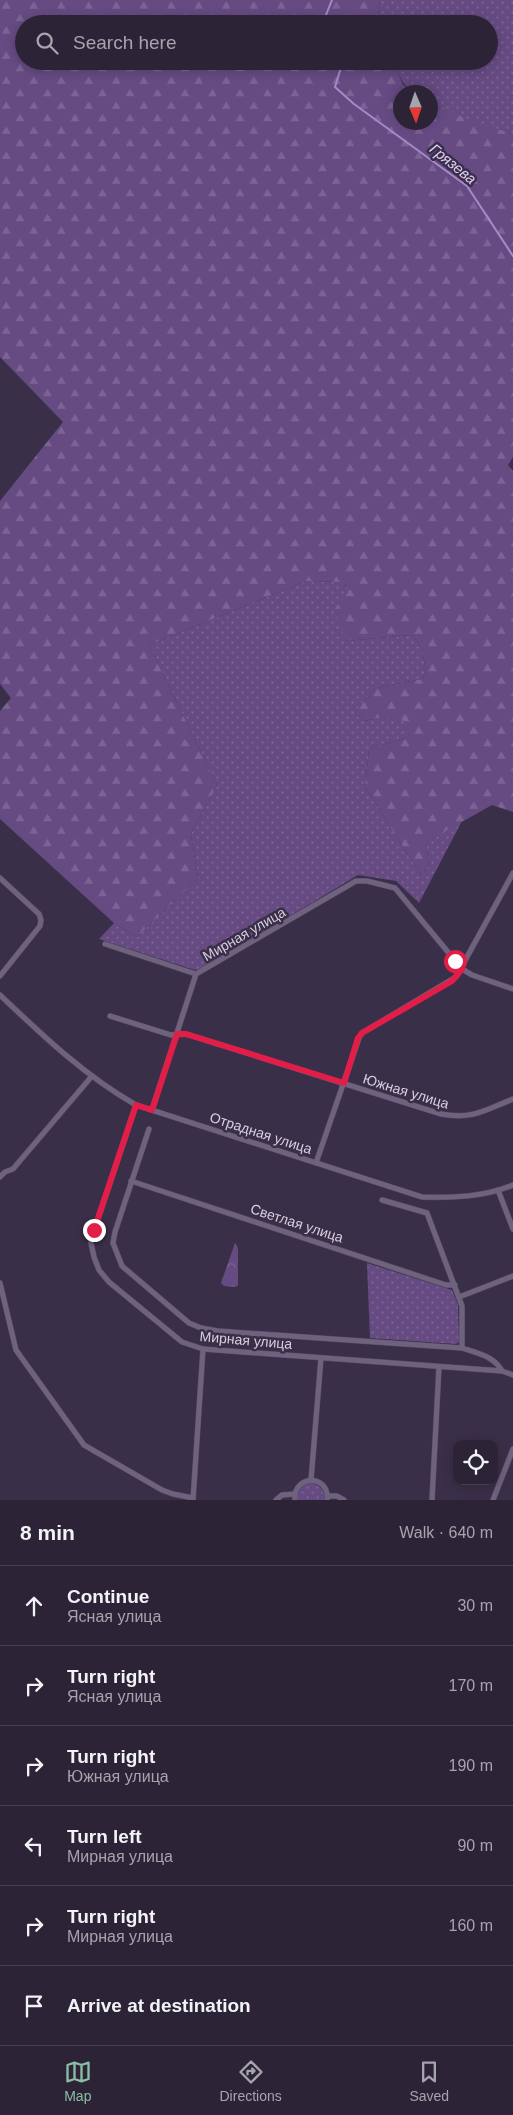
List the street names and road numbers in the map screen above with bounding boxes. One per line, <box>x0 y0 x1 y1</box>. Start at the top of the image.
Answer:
street label: Мирная улица <box>200 904 288 964</box>
street label: Южная улица <box>361 1070 451 1112</box>
street label: Отрадная улица <box>208 1109 314 1157</box>
street label: Светлая улица <box>249 1200 346 1246</box>
street label: Мирная улица <box>199 1328 293 1352</box>

